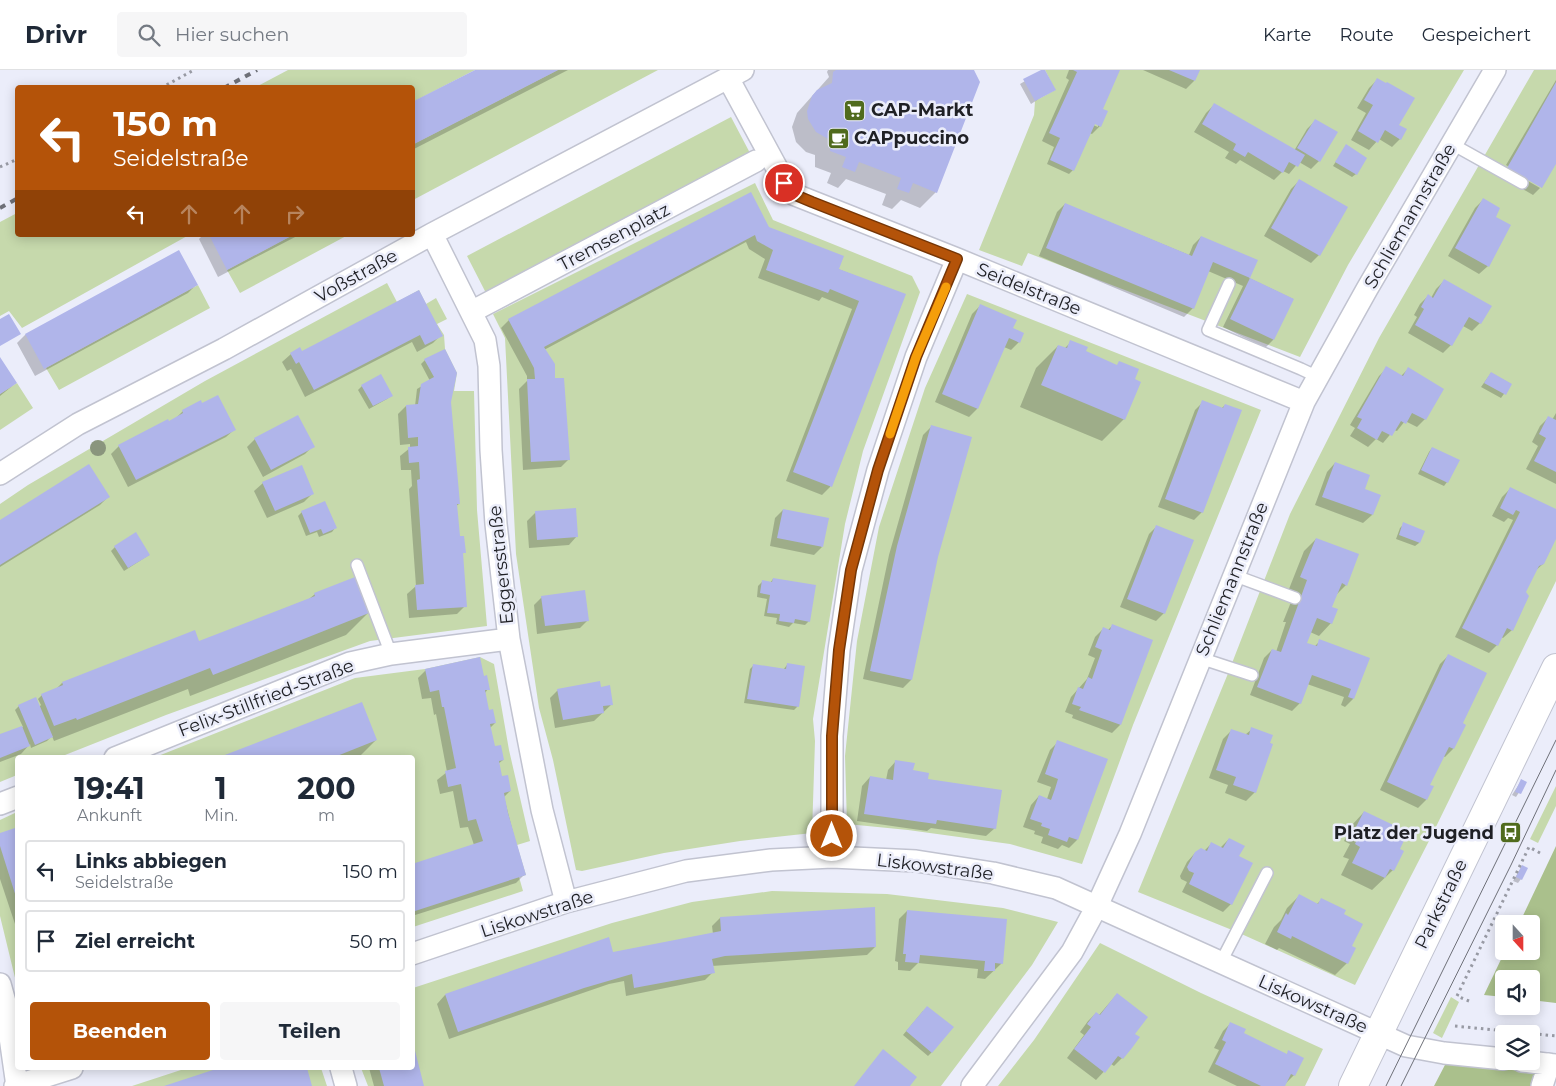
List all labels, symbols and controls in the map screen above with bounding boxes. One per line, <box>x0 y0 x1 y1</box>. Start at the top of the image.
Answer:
search box <box>117 12 467 57</box>
text: Drivr <box>25 20 87 49</box>
icon: search <box>135 21 163 49</box>
text: Hier suchen <box>175 23 289 46</box>
text: Karte <box>1263 24 1311 46</box>
text: Route <box>1339 24 1394 46</box>
text: Gespeichert <box>1422 24 1531 46</box>
supermarket icon: CAP-Markt <box>843 98 867 122</box>
place label: CAP-Markt <box>871 99 973 121</box>
text: 150 m <box>113 102 218 145</box>
icon: left <box>30 105 95 170</box>
cafe icon: CAPpuccino <box>826 126 850 150</box>
place label: CAPpuccino <box>854 127 969 149</box>
street label: Schliemannstraße <box>1359 139 1461 292</box>
text: Seidelstraße <box>113 145 248 172</box>
pin <box>763 162 805 204</box>
icon: arrive <box>770 169 798 197</box>
street label: Tremsenplatz <box>555 198 673 276</box>
icon: left <box>122 200 150 228</box>
icon: ahead <box>175 200 203 228</box>
icon: ahead <box>228 200 256 228</box>
icon: right <box>281 200 309 228</box>
street label: Voßstraße <box>311 244 401 308</box>
street label: Seidelstraße <box>974 258 1085 320</box>
street label: Schliemannstraße <box>1191 499 1273 659</box>
street label: Eggersstraße <box>484 504 518 626</box>
street label: Felix-Stillfried-Straße <box>175 654 357 742</box>
text: 19:41 <box>74 770 145 807</box>
text: 1 <box>215 770 227 807</box>
text: 200 <box>297 770 356 807</box>
text: Ankunft <box>77 806 142 825</box>
text: Min. <box>204 806 238 825</box>
text: m <box>318 806 335 825</box>
position arrow <box>805 809 857 861</box>
bus stop icon: Platz der Jugend <box>1498 821 1522 845</box>
place label: Platz der Jugend <box>1334 822 1494 844</box>
street label: Liskowstraße <box>875 849 995 885</box>
text: Links abbiegen <box>75 850 227 873</box>
street label: Parkstraße <box>1410 856 1472 952</box>
icon: left <box>32 857 60 885</box>
text: 150 m <box>343 860 398 883</box>
text: Seidelstraße <box>75 873 174 892</box>
street label: Liskowstraße <box>478 885 596 943</box>
north arrow <box>1495 915 1540 960</box>
map controls <box>1495 915 1540 1070</box>
icon: arrive <box>32 927 60 955</box>
text: Ziel erreicht <box>75 930 195 953</box>
text: 50 m <box>350 930 398 953</box>
street label: Liskowstraße <box>1255 970 1371 1038</box>
button: sound <box>1495 970 1540 1015</box>
button: Beenden <box>30 1002 210 1060</box>
button: Teilen <box>220 1002 400 1060</box>
button: layers <box>1495 1025 1540 1070</box>

